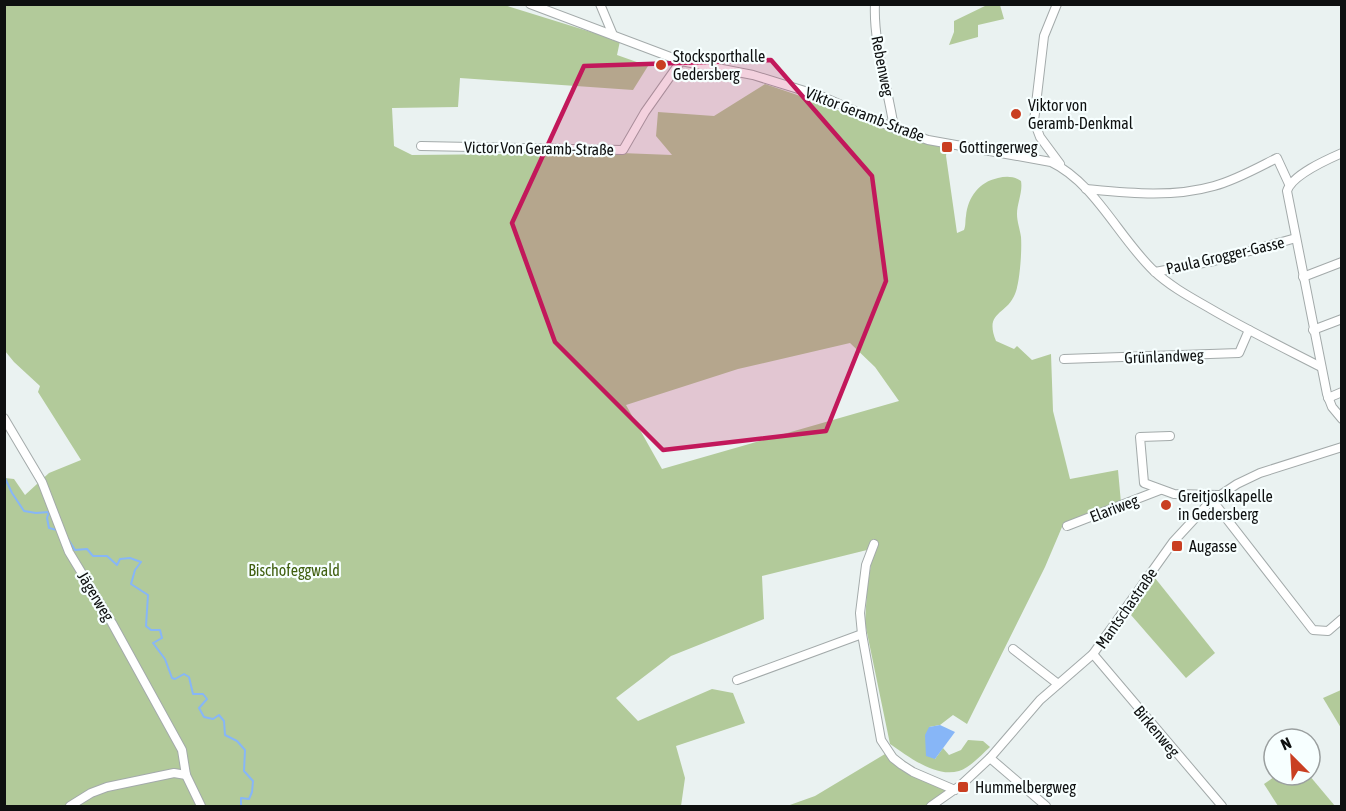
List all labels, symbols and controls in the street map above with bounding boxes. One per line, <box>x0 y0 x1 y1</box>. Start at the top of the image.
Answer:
street label: Rebenweg <box>867 34 898 98</box>
place label: Stocksporthalle Gedersberg <box>673 47 765 84</box>
marker: Stocksporthalle Gedersberg <box>654 58 668 72</box>
street label: Viktor Geramb-Straße <box>803 83 927 145</box>
place label: Viktor von Geramb-Denkmal <box>1028 96 1134 132</box>
marker: Viktor von Geramb-Denkmal <box>1009 107 1023 121</box>
street label: Victor Von Geramb-Straße <box>464 138 614 158</box>
place label: Gottingerweg <box>959 138 1038 157</box>
marker: Gottingerweg <box>940 140 954 154</box>
street label: Paula Grogger-Gasse <box>1164 233 1286 278</box>
street label: Grünlandweg <box>1124 346 1204 367</box>
place label: Greitjoslkapelle in Gedersberg <box>1178 487 1273 524</box>
street label: Elariweg <box>1087 491 1141 526</box>
marker: Greitjoslkapelle in Gedersberg <box>1159 498 1173 512</box>
place label: Augasse <box>1189 537 1237 556</box>
marker: Augasse <box>1170 539 1184 553</box>
park label: Bischofeggwald <box>248 561 340 580</box>
street label: Mantschastraße <box>1092 564 1160 652</box>
street label: Jägerweg <box>73 568 118 625</box>
street label: Birkenweg <box>1130 702 1184 761</box>
north arrow <box>1262 727 1322 787</box>
text: N <box>1278 733 1294 753</box>
place label: Hummelbergweg <box>975 778 1076 797</box>
marker: Hummelbergweg <box>956 780 970 794</box>

